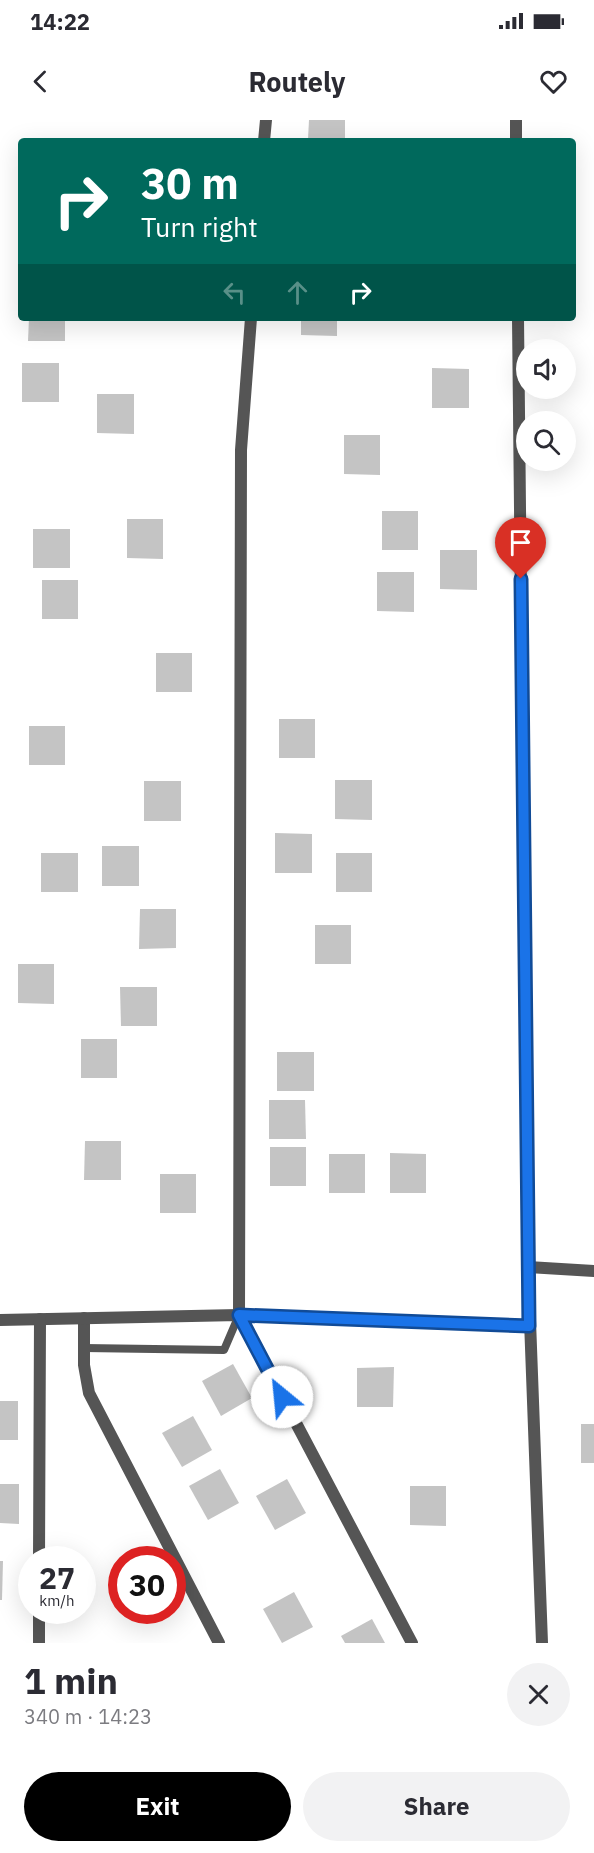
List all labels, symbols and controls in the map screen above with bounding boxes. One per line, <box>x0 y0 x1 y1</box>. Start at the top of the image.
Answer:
text: 14:22 <box>30 7 90 36</box>
text: Routely <box>249 64 345 99</box>
icon: back <box>24 65 57 98</box>
icon: heart <box>537 65 570 98</box>
text: 30 m <box>141 156 239 211</box>
icon: right <box>42 162 120 240</box>
text: Turn right <box>141 209 258 244</box>
icon: left <box>218 276 251 309</box>
icon: ahead <box>281 276 314 309</box>
icon: right <box>344 276 377 309</box>
map controls <box>516 339 576 471</box>
button: sound <box>516 339 576 399</box>
button: search <box>516 411 576 471</box>
pin <box>495 517 546 579</box>
icon: arrive <box>504 526 537 559</box>
position arrow <box>250 1365 314 1429</box>
speed limit sign: 30 <box>108 1546 186 1624</box>
text: 27 <box>39 1558 75 1597</box>
text: km/h <box>39 1591 75 1610</box>
text: 1 min <box>24 1657 118 1704</box>
button: close <box>507 1663 570 1726</box>
text: 340 m · 14:23 <box>24 1703 152 1730</box>
button: Exit <box>24 1772 291 1841</box>
button: Share <box>303 1772 570 1841</box>

